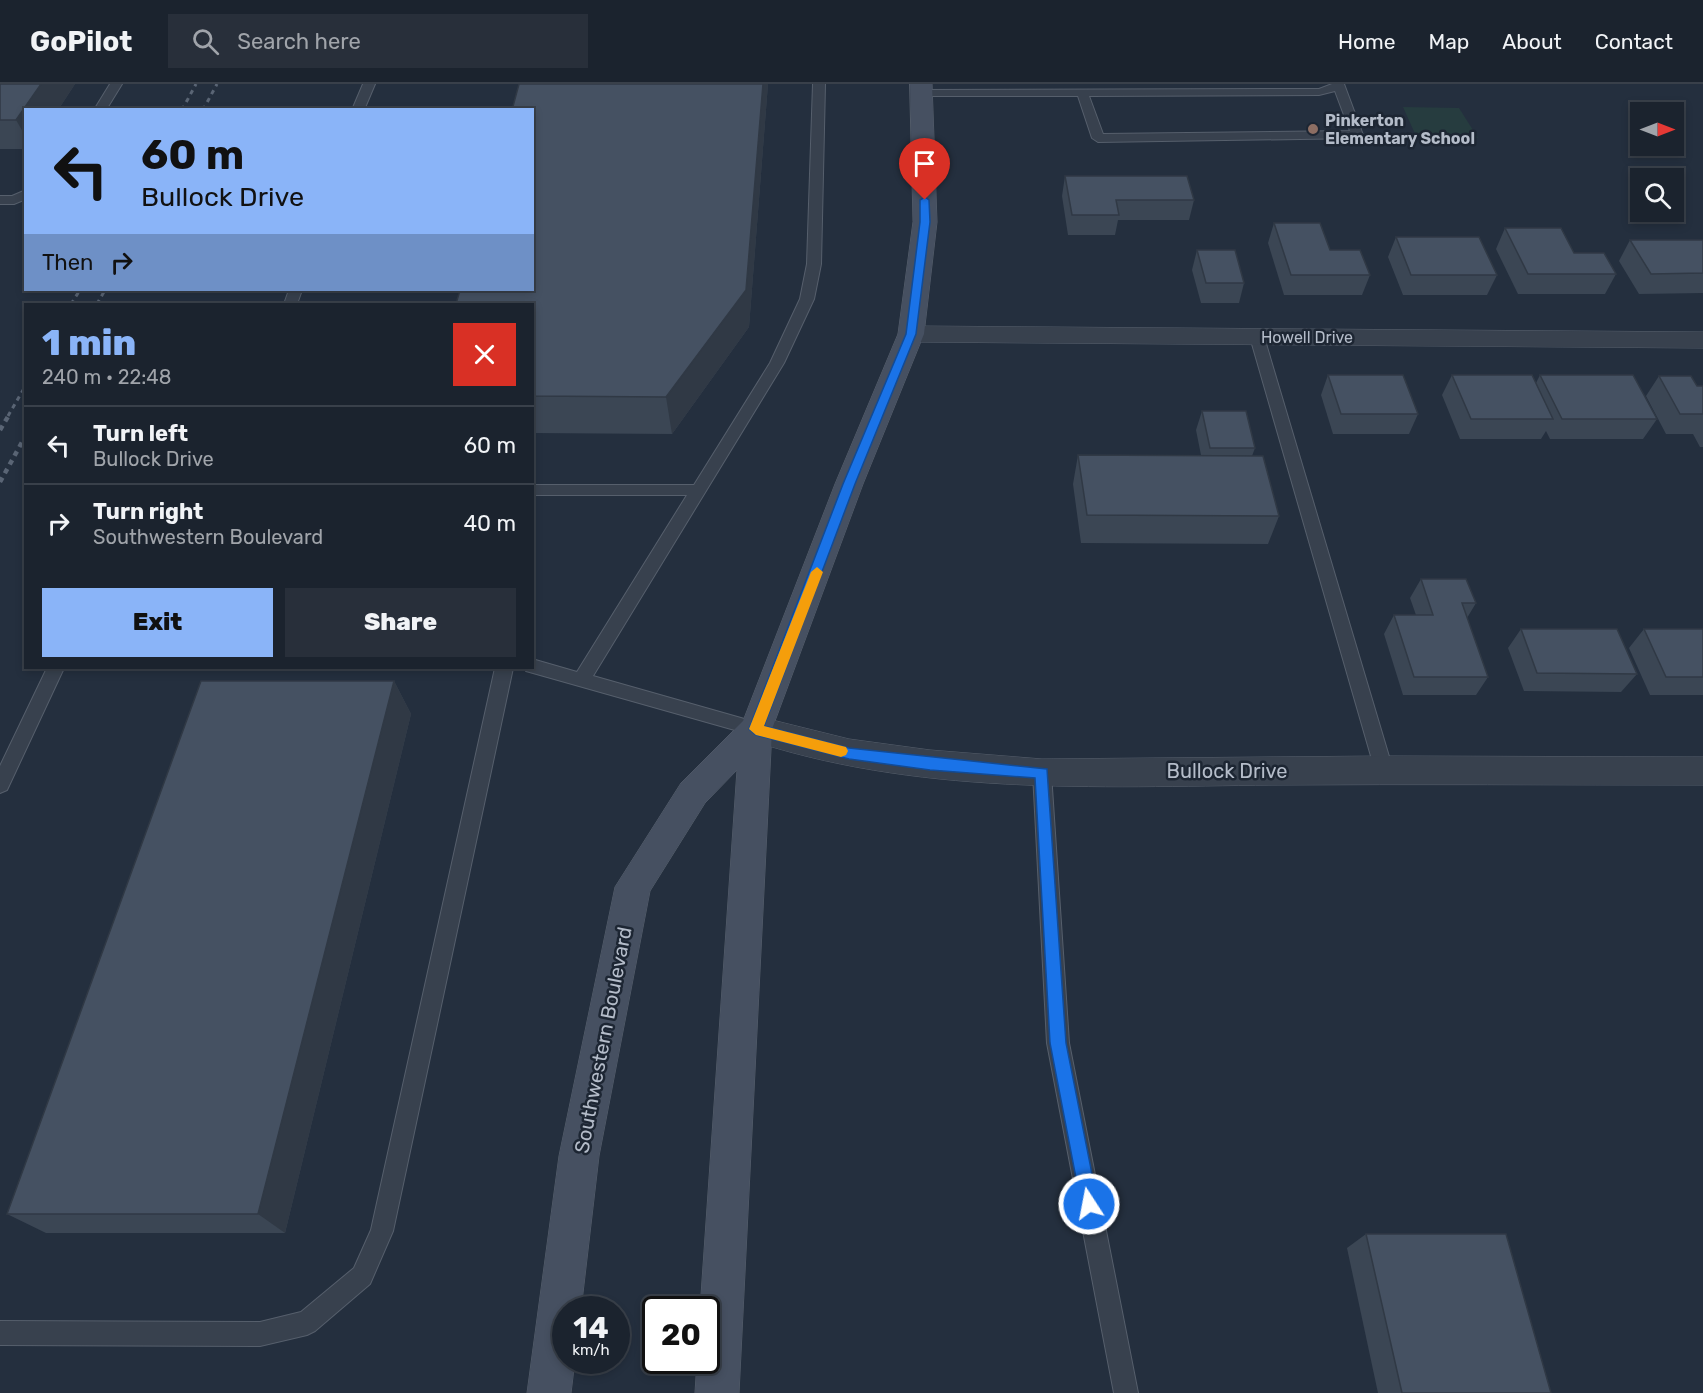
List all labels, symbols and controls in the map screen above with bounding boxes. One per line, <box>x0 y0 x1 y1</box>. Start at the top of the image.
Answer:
search box <box>168 14 588 68</box>
text: GoPilot <box>30 25 132 58</box>
icon: search <box>189 25 222 58</box>
text: Search here <box>237 28 361 55</box>
text: Home <box>1338 29 1395 54</box>
text: Map <box>1428 29 1469 54</box>
text: About <box>1502 29 1562 54</box>
text: Contact <box>1595 29 1673 54</box>
north arrow <box>1630 102 1684 156</box>
map controls <box>1630 102 1684 222</box>
place label: Pinkerton Elementary School <box>1325 111 1475 148</box>
marker: Pinkerton Elementary School <box>1306 122 1320 136</box>
text: 60 m <box>141 130 244 180</box>
icon: left <box>42 132 120 210</box>
pin <box>899 138 950 200</box>
icon: arrive <box>908 147 941 180</box>
button: search <box>1630 168 1684 222</box>
text: Bullock Drive <box>141 181 304 213</box>
icon: right <box>105 246 138 279</box>
text: Then <box>42 249 93 276</box>
text: 1 min <box>42 321 136 364</box>
button: close <box>453 323 516 386</box>
street label: Howell Drive <box>1261 328 1353 347</box>
text: 240 m · 22:48 <box>42 365 172 389</box>
text: Turn left <box>93 420 188 447</box>
icon: left <box>42 429 75 462</box>
text: 60 m <box>464 432 516 459</box>
text: Bullock Drive <box>93 447 214 471</box>
text: Turn right <box>93 498 203 525</box>
icon: right <box>42 507 75 540</box>
text: 40 m <box>463 510 516 537</box>
text: Southwestern Boulevard <box>93 525 323 549</box>
button: Exit <box>42 588 273 657</box>
button: Share <box>285 588 516 657</box>
street label: Bullock Drive <box>1167 759 1287 783</box>
street label: Southwestern Boulevard <box>569 925 637 1155</box>
position arrow <box>1057 1172 1121 1236</box>
speed limit sign: 20 <box>642 1296 720 1374</box>
text: 14 <box>573 1310 609 1346</box>
text: km/h <box>572 1341 610 1359</box>

